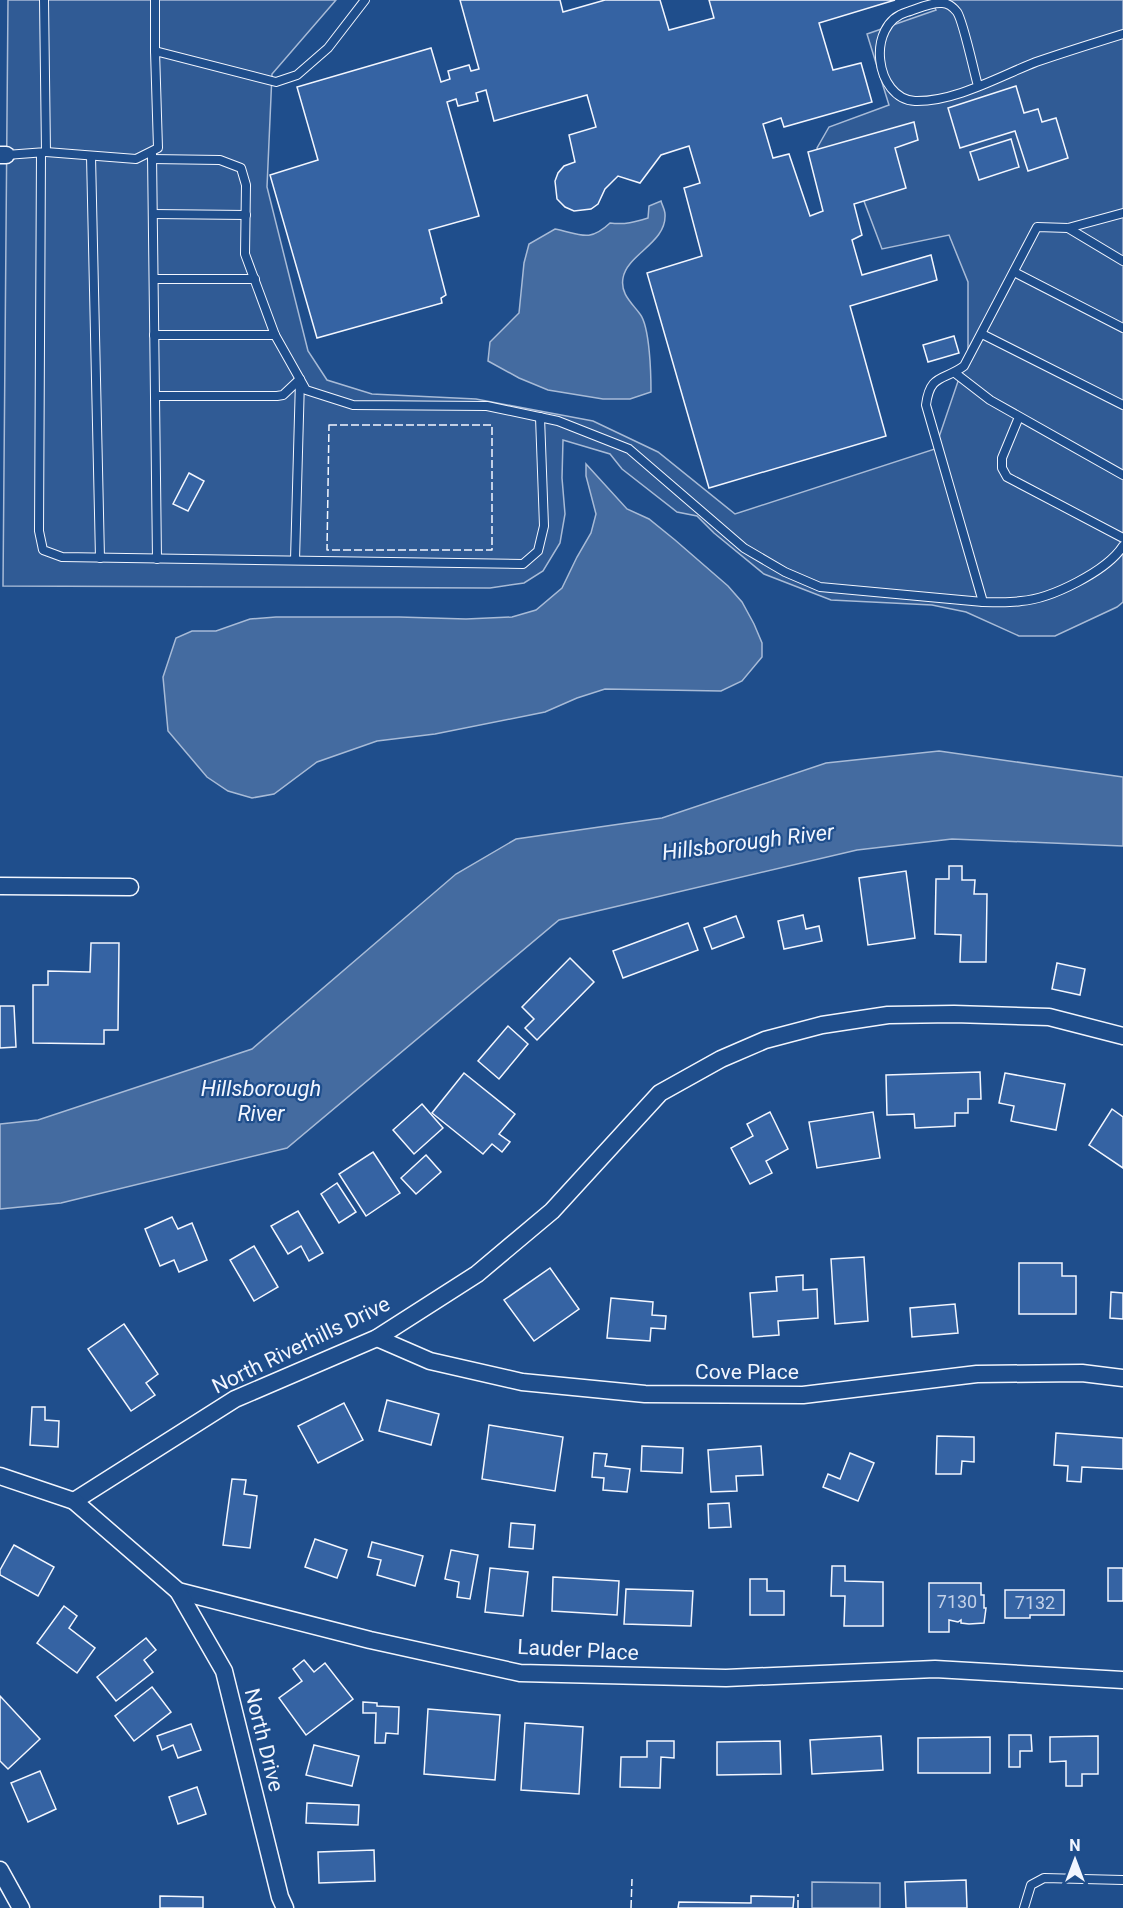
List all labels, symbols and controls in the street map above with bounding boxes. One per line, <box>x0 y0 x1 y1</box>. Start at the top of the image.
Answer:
water label: Hillsborough River <box>661 819 836 865</box>
water label: Hillsborough River <box>201 1076 321 1126</box>
street label: North Riverhills Drive <box>208 1292 394 1398</box>
street label: Cove Place <box>695 1360 799 1384</box>
house number: 7130 <box>937 1591 977 1612</box>
house number: 7132 <box>1015 1592 1055 1613</box>
street label: Lauder Place <box>517 1635 639 1665</box>
street label: North Drive <box>240 1686 288 1794</box>
north arrow <box>1045 1830 1105 1890</box>
text: N <box>1069 1836 1081 1855</box>

